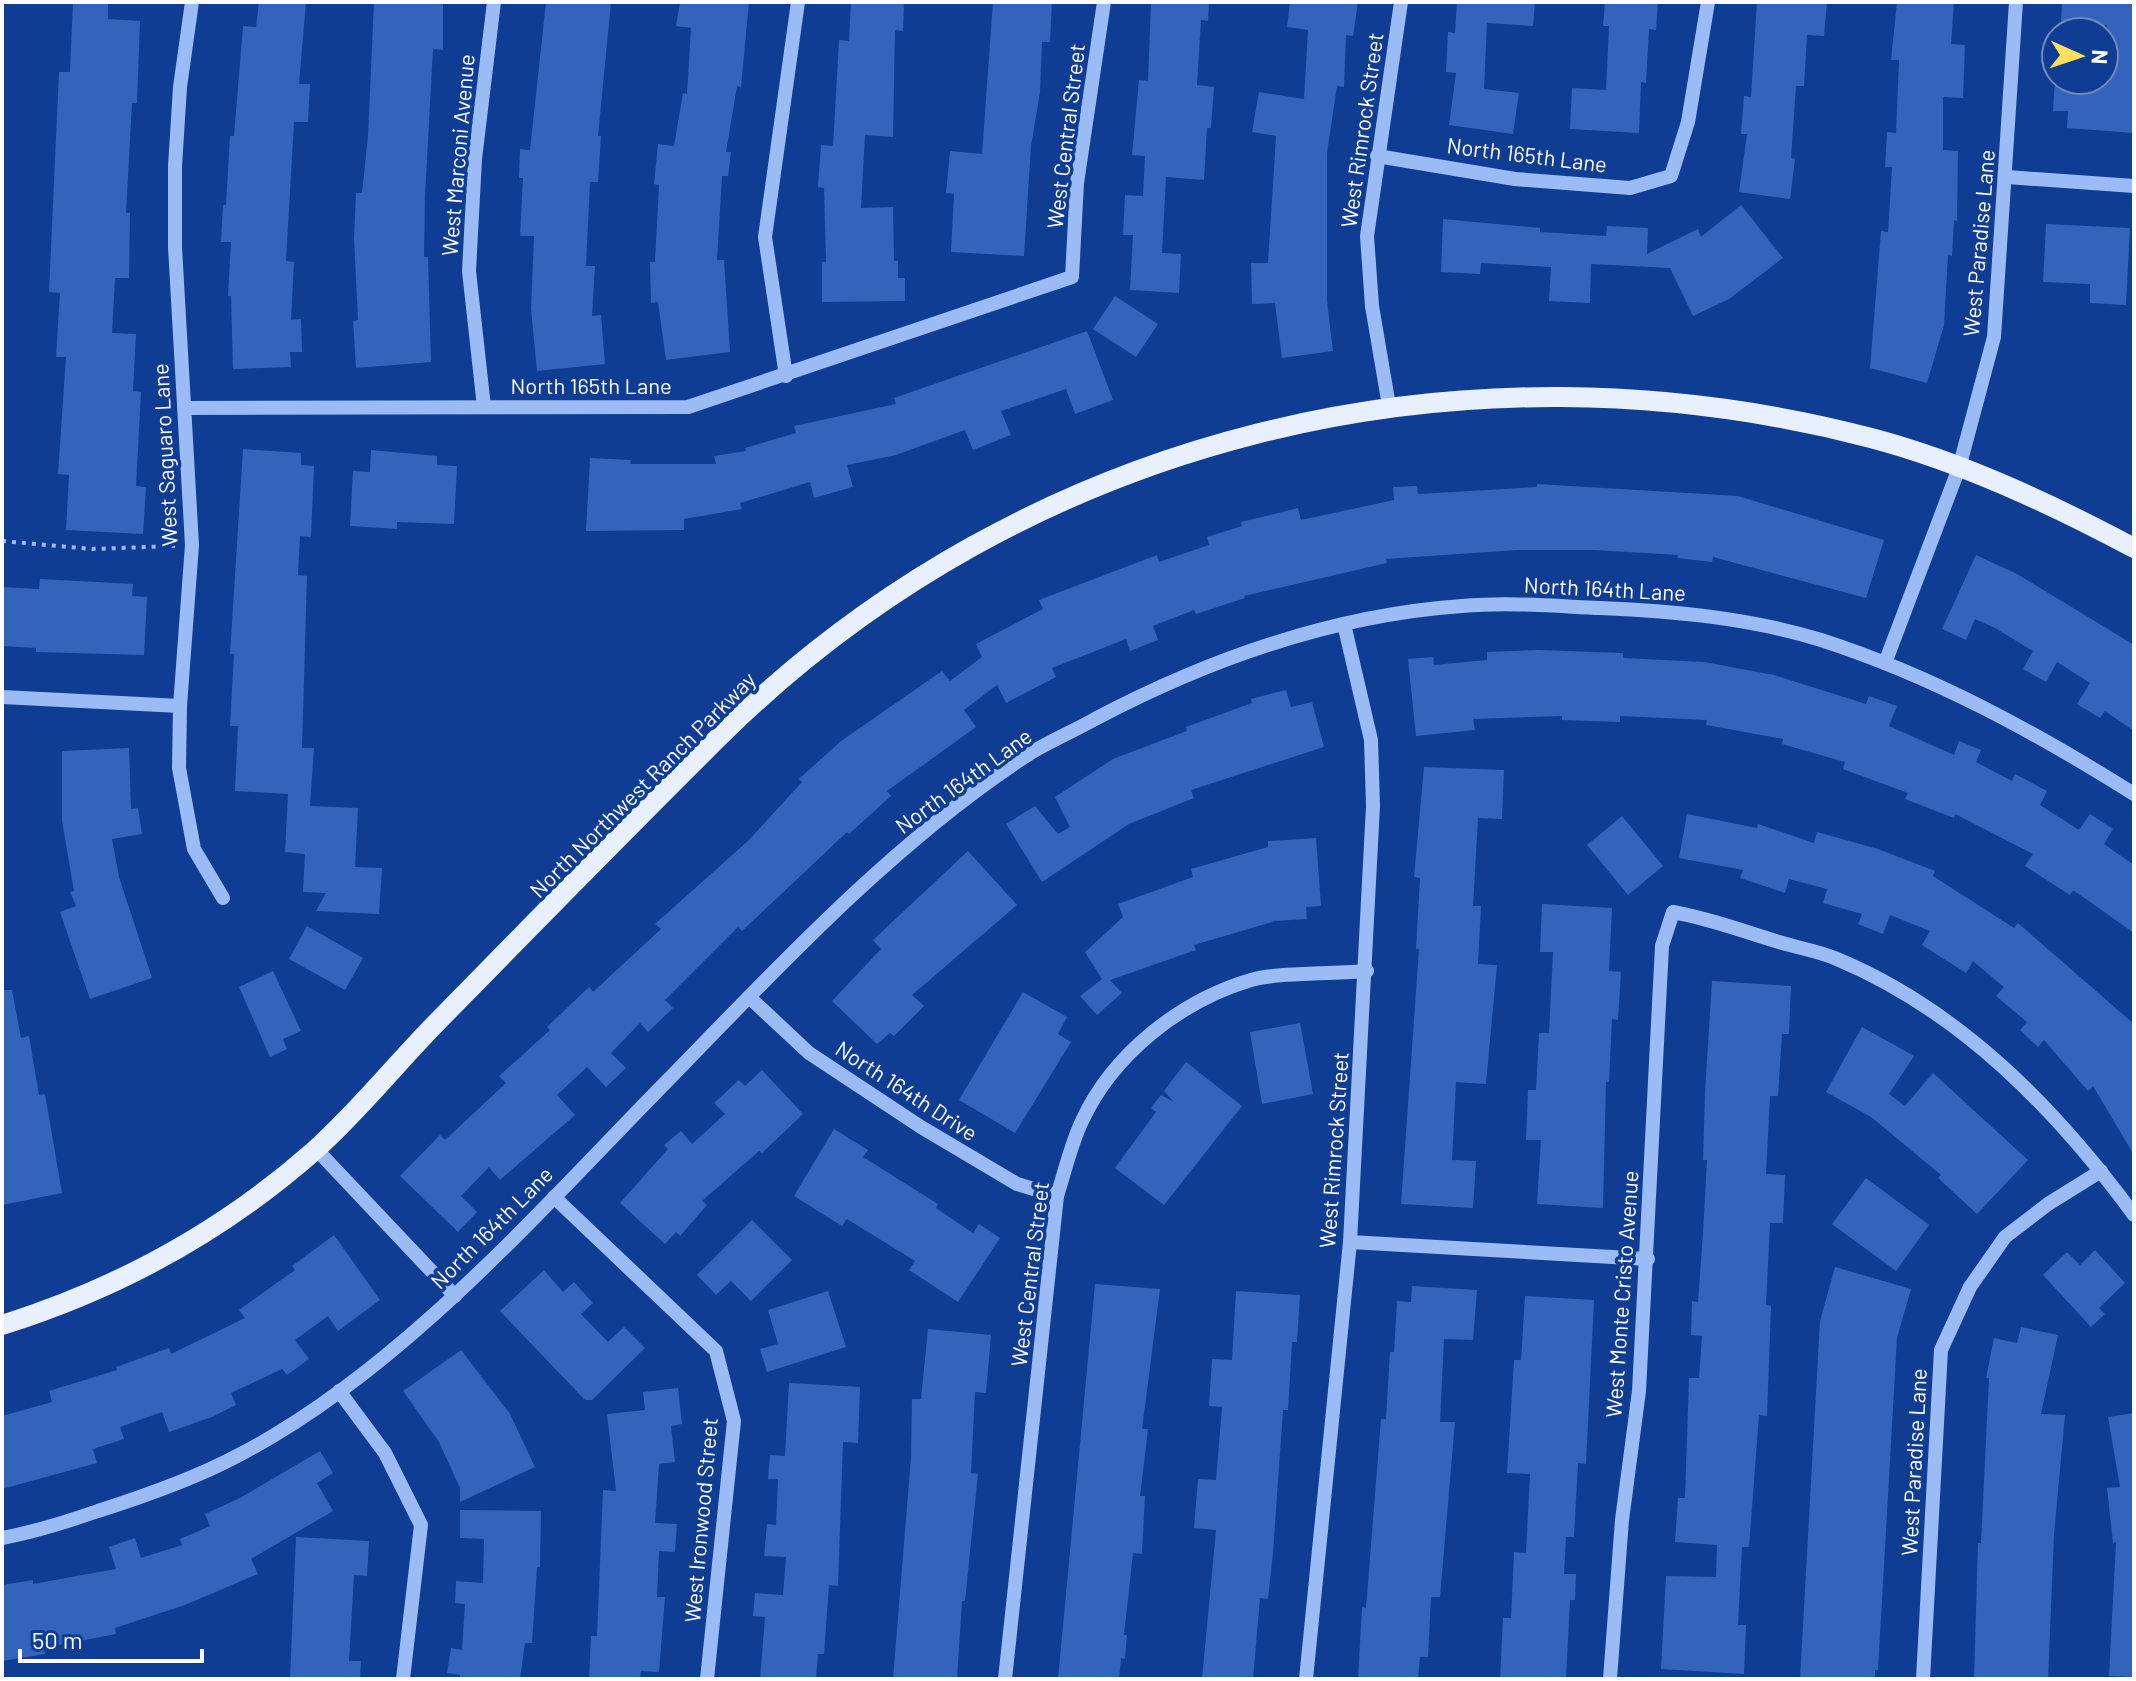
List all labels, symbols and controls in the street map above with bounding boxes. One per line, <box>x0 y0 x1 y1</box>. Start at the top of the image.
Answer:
north arrow <box>2040 16 2120 96</box>
street label: West Rimrock Street <box>1334 31 1388 229</box>
street label: West Central Street <box>1041 42 1089 230</box>
text: N <box>2088 49 2114 65</box>
street label: West Marconi Avenue <box>435 53 479 257</box>
street label: North 165th Lane <box>1445 131 1609 177</box>
street label: West Paradise Lane <box>1957 148 1999 338</box>
street label: West Saguaro Lane <box>146 363 182 547</box>
street label: North 165th Lane <box>510 372 672 398</box>
street label: North 164th Lane <box>1523 571 1687 605</box>
street label: North Northwest Ranch Parkway <box>524 666 760 902</box>
street label: North 164th Lane <box>890 722 1036 838</box>
street label: North 164th Drive <box>831 1034 983 1146</box>
street label: West Rimrock Street <box>1313 1051 1353 1249</box>
street label: North 164th Lane <box>425 1161 557 1293</box>
street label: West Monte Cristo Avenue <box>1599 1170 1643 1418</box>
street label: West Central Street <box>1005 1180 1053 1368</box>
street label: West Paradise Lane <box>1895 1368 1931 1556</box>
street label: West Ironwood Street <box>678 1416 722 1624</box>
scale bar <box>20 1613 202 1663</box>
text: 50 m <box>32 1625 83 1654</box>

